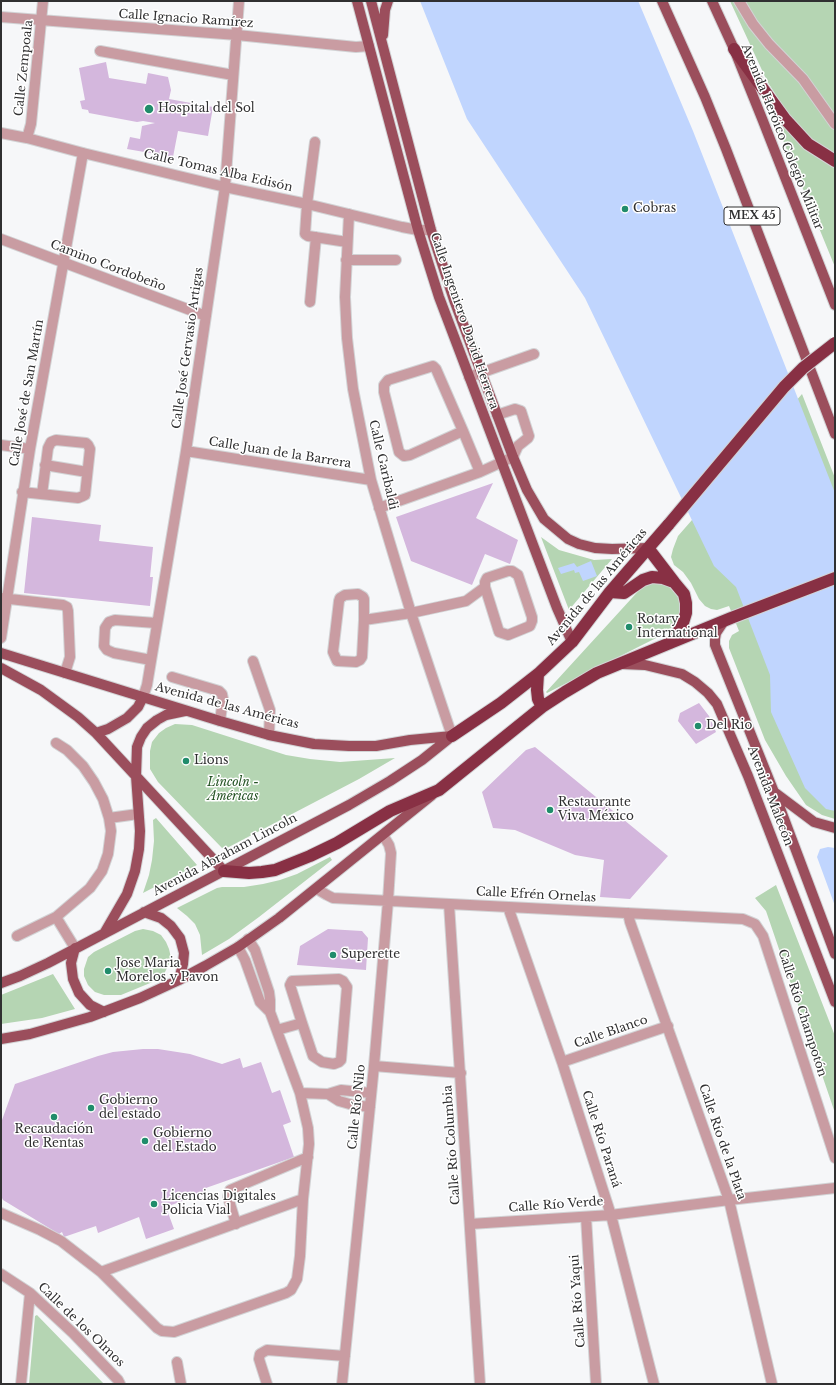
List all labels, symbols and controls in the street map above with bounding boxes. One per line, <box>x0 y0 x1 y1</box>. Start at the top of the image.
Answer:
street label: Calle Ignacio Ramírez <box>118 7 254 31</box>
street label: Calle Zempoala <box>12 19 36 117</box>
street label: Avenida Heróico Colegio Militar <box>738 42 826 232</box>
place label: Hospital del Sol <box>158 102 255 116</box>
marker: Hospital del Sol <box>143 103 155 115</box>
street label: Calle Tomas Alba Edisón <box>142 147 294 195</box>
place label: Cobras <box>633 202 676 216</box>
marker: Cobras <box>620 204 630 214</box>
road number: MEX 45 <box>724 207 780 225</box>
street label: Calle Ingeniero David Herrera <box>427 231 501 411</box>
street label: Camino Cordobeño <box>48 237 168 295</box>
street label: Calle José Gervasio Artigas <box>170 266 206 430</box>
street label: Calle José de San Martín <box>7 318 47 468</box>
street label: Calle Garibaldi <box>366 419 400 511</box>
street label: Calle Juan de la Barrera <box>208 435 352 471</box>
street label: Avenida de las Américas <box>544 526 650 648</box>
place label: Rotary International <box>637 613 718 641</box>
marker: Rotary International <box>624 622 634 632</box>
street label: Avenida de las Américas <box>154 680 300 732</box>
place label: Del Rio <box>706 719 752 733</box>
marker: Del Rio <box>693 721 703 731</box>
street label: Avenida Malecón <box>744 744 796 848</box>
place label: Lions <box>194 754 228 768</box>
marker: Lions <box>181 756 191 766</box>
park label: Lincoln - Américas <box>207 776 259 804</box>
place label: Restaurante Viva México <box>558 796 634 824</box>
marker: Restaurante Viva México <box>545 805 555 815</box>
street label: Avenida Abraham Lincoln <box>150 811 300 899</box>
street label: Calle Efrén Ornelas <box>475 885 597 905</box>
street label: Calle Río Champotón <box>775 947 829 1079</box>
place label: Superette <box>341 948 400 962</box>
marker: Superette <box>328 950 338 960</box>
place label: Jose Maria Morelos y Pavon <box>116 957 219 985</box>
marker: Jose Maria Morelos y Pavon <box>103 966 113 976</box>
street label: Calle Blanco <box>572 1013 650 1051</box>
street label: Calle Río Nilo <box>345 1064 369 1150</box>
street label: Calle Río de la Plata <box>695 1082 749 1202</box>
street label: Calle Río Columbia <box>441 1085 463 1205</box>
street label: Calle Río Paraná <box>579 1089 623 1189</box>
place label: Gobierno del estado <box>99 1094 161 1122</box>
marker: Gobierno del estado <box>86 1103 96 1113</box>
marker: Recaudación de Rentas <box>49 1112 59 1122</box>
place label: Recaudación de Rentas <box>15 1123 93 1151</box>
place label: Gobierno del Estado <box>153 1127 217 1155</box>
marker: Gobierno del Estado <box>140 1136 150 1146</box>
place label: Licencias Digitales Policia Vial <box>162 1190 276 1218</box>
street label: Calle Río Verde <box>508 1195 604 1215</box>
marker: Licencias Digitales Policia Vial <box>149 1199 159 1209</box>
street label: Calle Río Yaqui <box>568 1254 588 1348</box>
street label: Calle de los Olmos <box>35 1280 127 1370</box>

